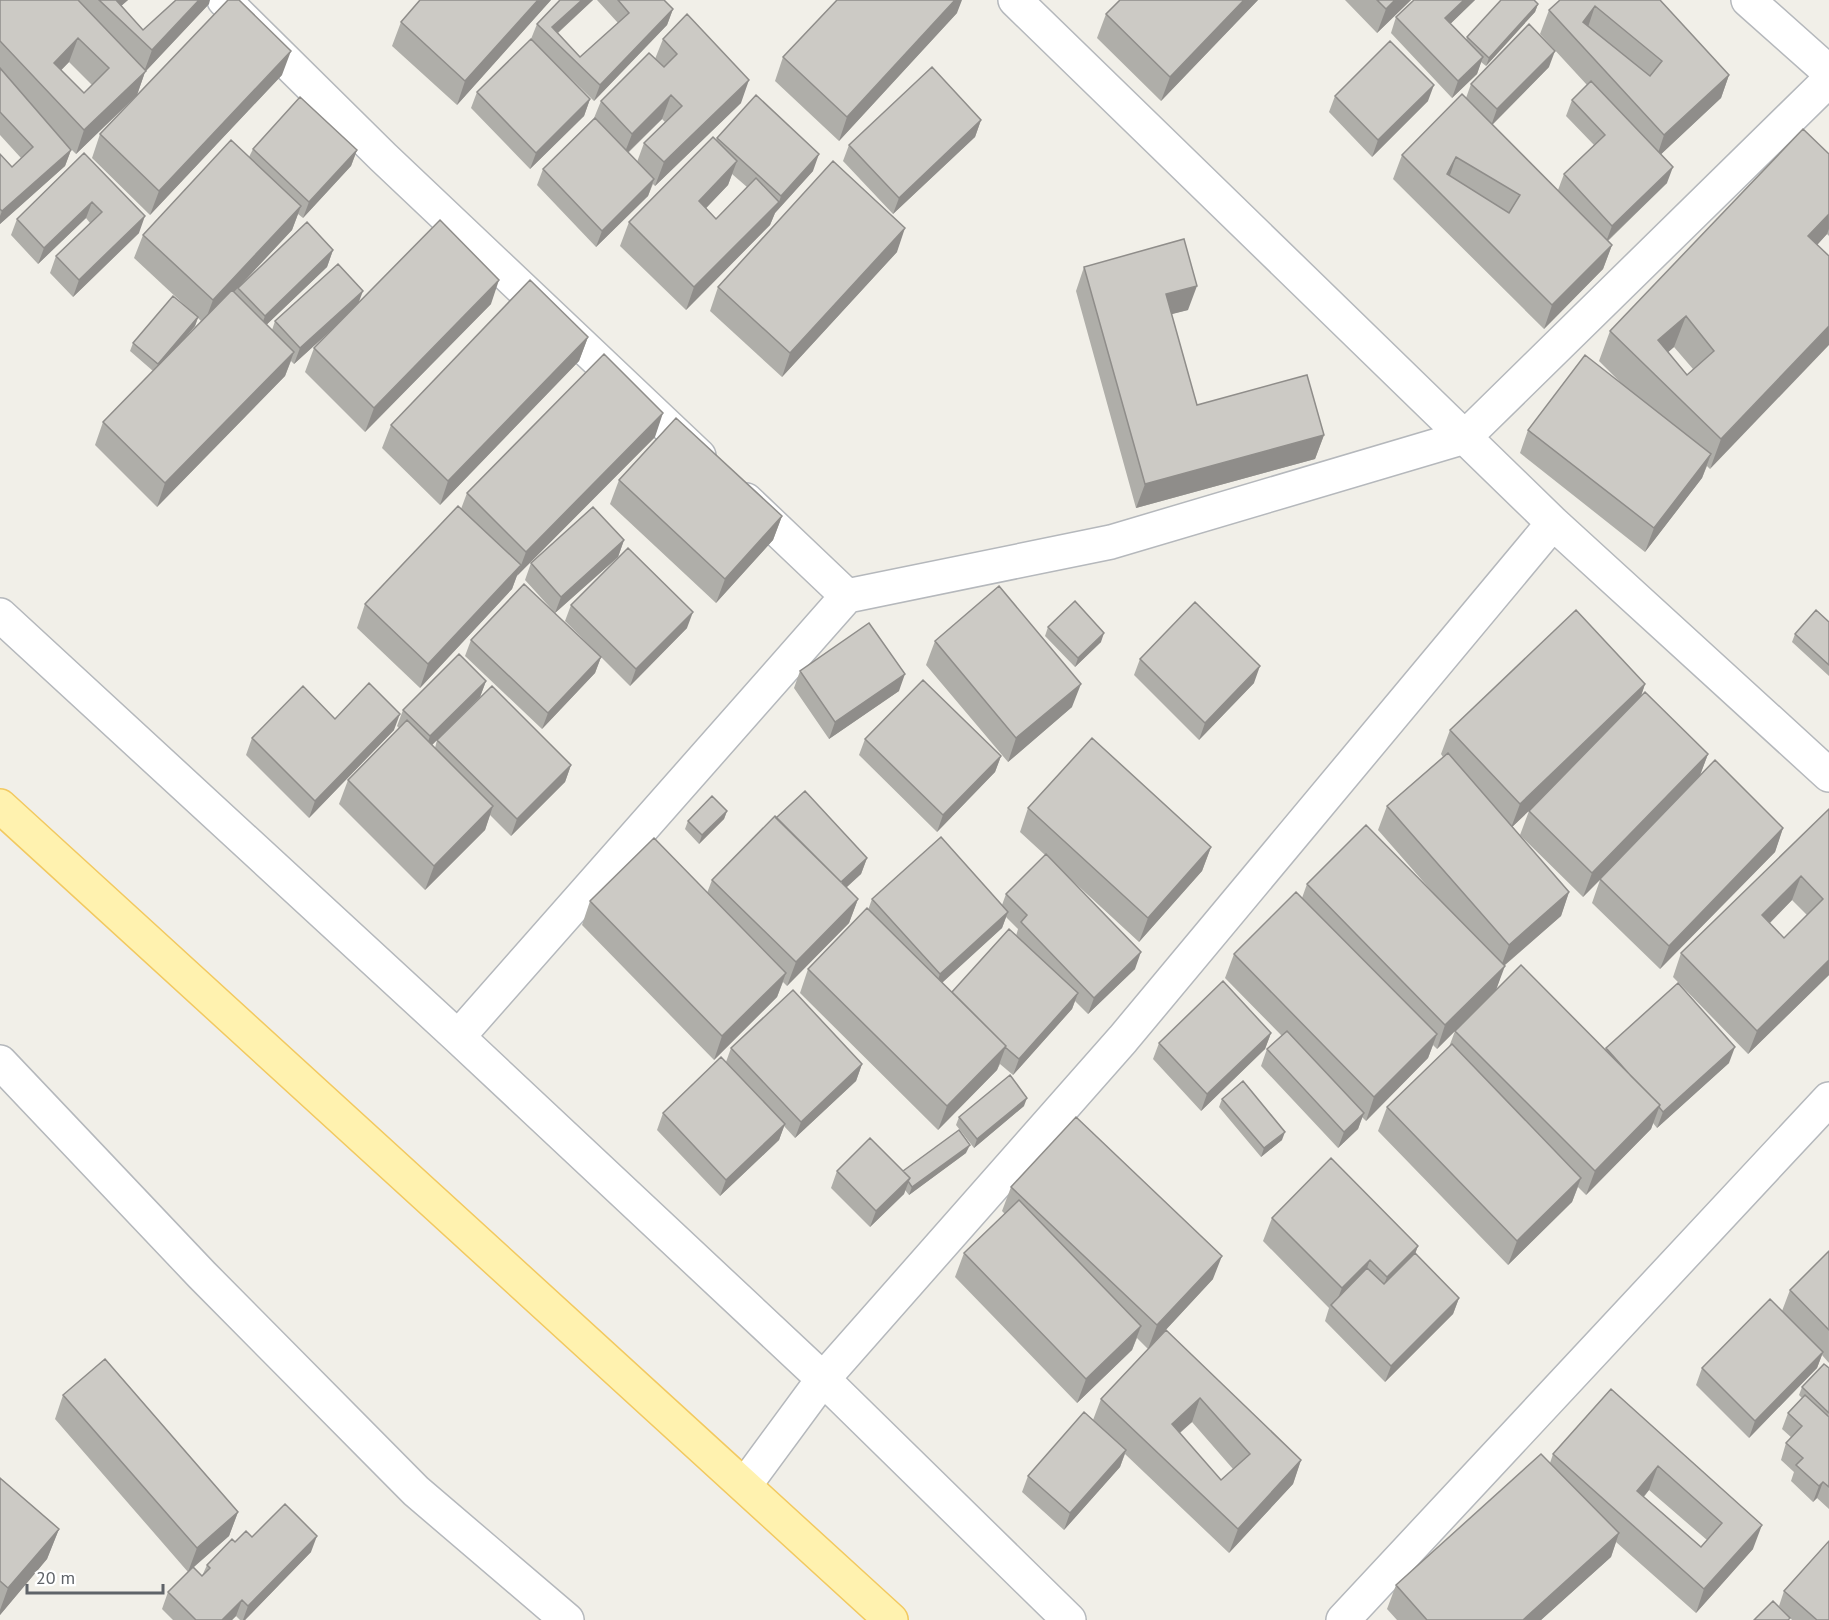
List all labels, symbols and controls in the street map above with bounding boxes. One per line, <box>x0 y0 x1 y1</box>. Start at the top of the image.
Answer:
scale bar <box>27 1557 164 1595</box>
text: 20 m <box>36 1566 75 1589</box>

